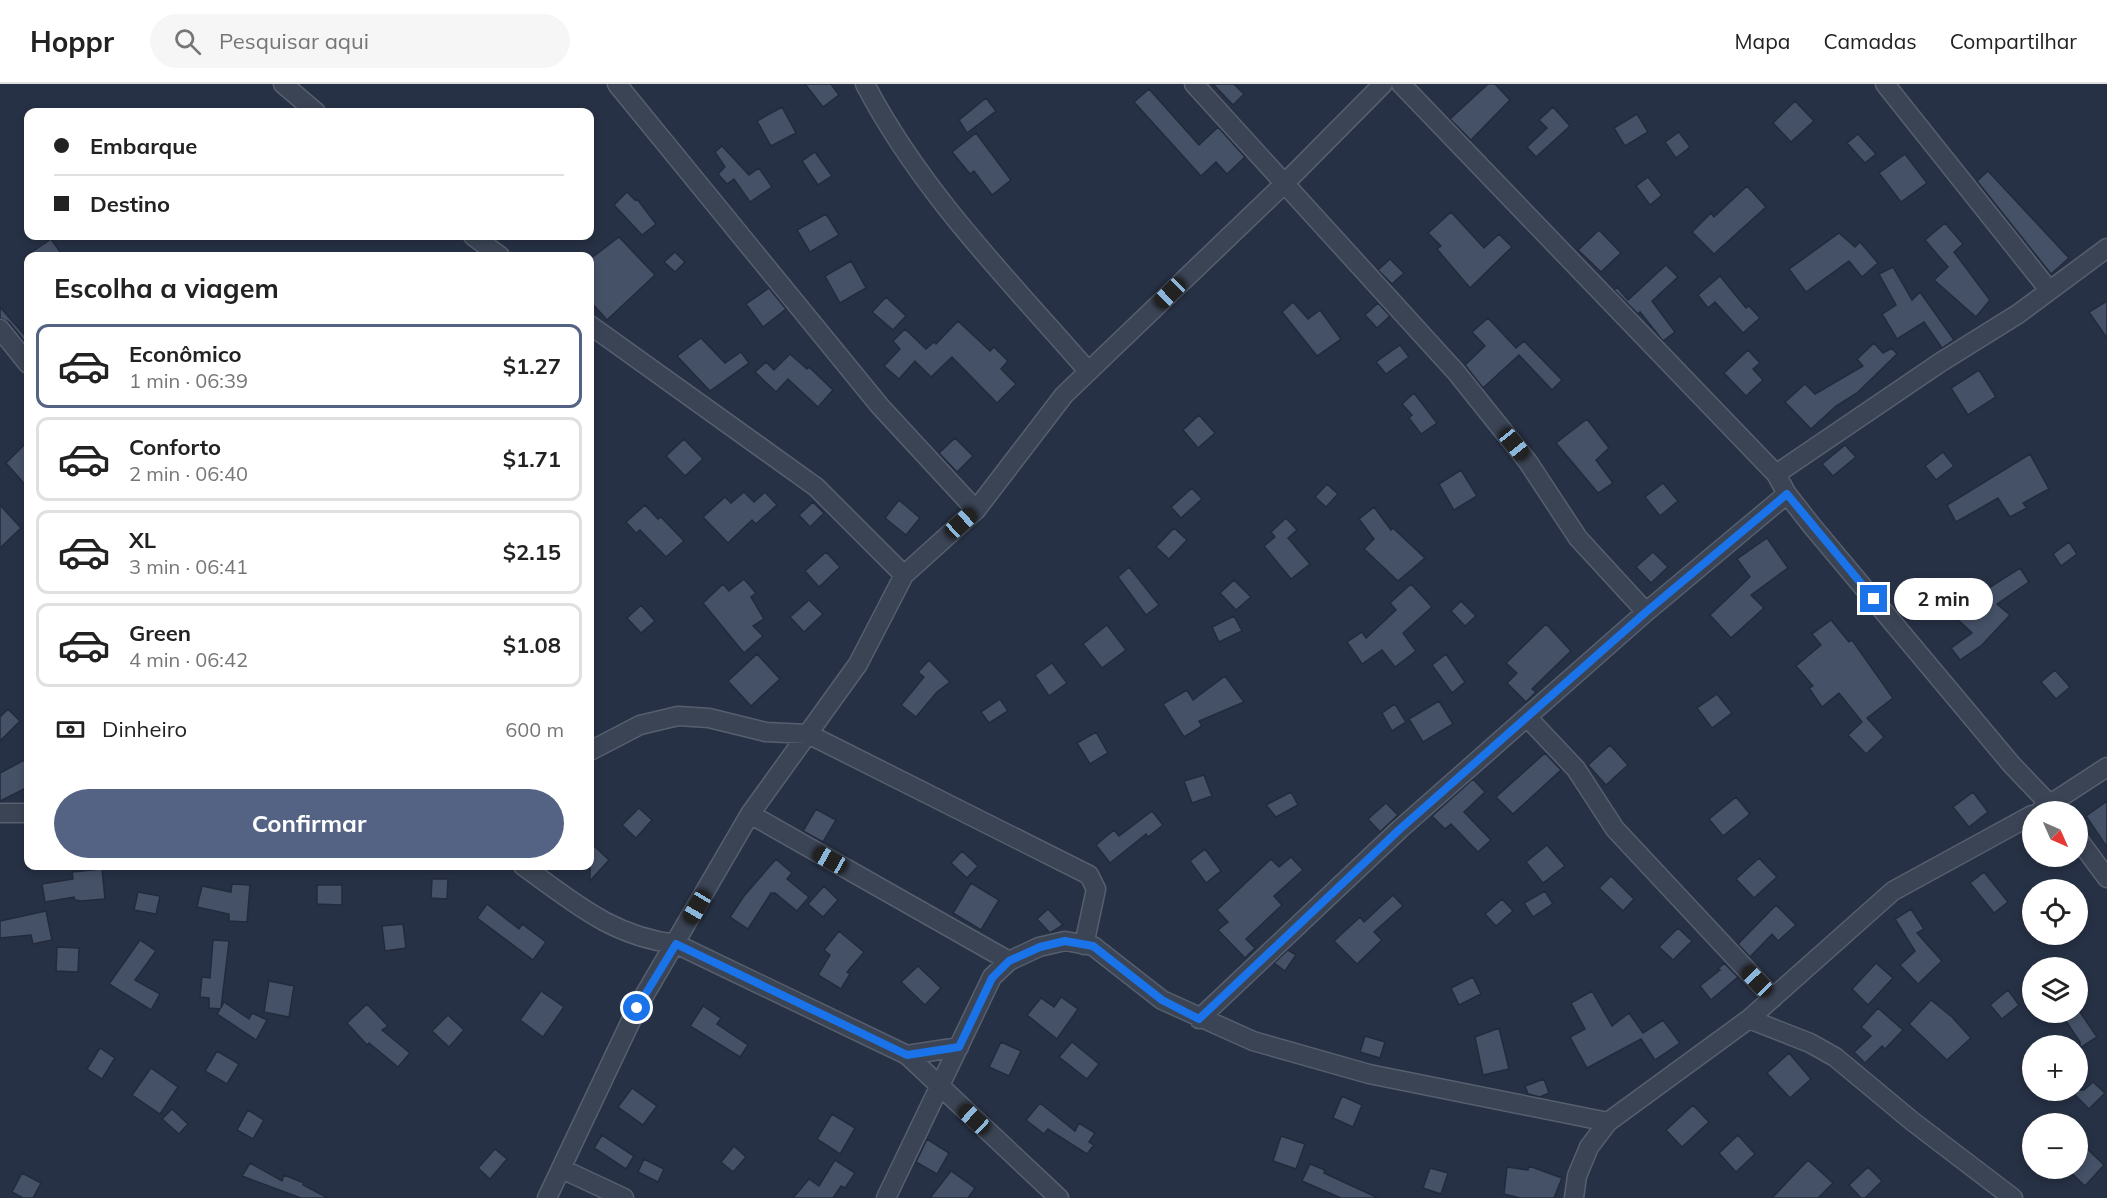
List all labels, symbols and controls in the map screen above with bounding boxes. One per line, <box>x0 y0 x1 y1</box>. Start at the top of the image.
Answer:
search box <box>150 14 570 68</box>
text: Hoppr <box>30 24 114 59</box>
icon: search <box>171 25 204 58</box>
text: Pesquisar aqui <box>219 27 369 55</box>
text: Mapa <box>1735 28 1790 54</box>
text: Camadas <box>1823 28 1917 54</box>
text: Compartilhar <box>1950 28 2077 54</box>
text: Embarque <box>90 132 197 160</box>
text: Destino <box>90 190 170 218</box>
text: Escolha a viagem <box>54 271 279 305</box>
car <box>1151 274 1189 312</box>
icon: car <box>57 339 111 393</box>
text: Econômico <box>129 340 242 368</box>
text: $1.27 <box>503 352 561 380</box>
text: 1 min · 06:39 <box>129 368 248 393</box>
car <box>1496 424 1532 464</box>
icon: car <box>57 432 111 486</box>
text: Conforto <box>129 433 221 461</box>
text: $1.71 <box>503 445 561 473</box>
text: 2 min · 06:40 <box>129 461 248 486</box>
car <box>942 504 980 542</box>
icon: car <box>57 525 111 579</box>
text: XL <box>129 526 156 554</box>
text: $2.15 <box>503 538 561 566</box>
text: 3 min · 06:41 <box>129 554 248 579</box>
callout: 2 min <box>1895 578 1994 620</box>
route end <box>1860 585 1887 612</box>
text: 2 min <box>1917 586 1970 611</box>
icon: car <box>57 618 111 672</box>
text: Green <box>129 619 191 647</box>
text: $1.08 <box>503 631 561 659</box>
text: 4 min · 06:42 <box>129 647 248 672</box>
icon: cash <box>54 713 87 746</box>
text: Dinheiro <box>102 715 187 743</box>
text: 600 m <box>505 717 564 742</box>
button: Confirmar <box>54 789 564 858</box>
north arrow <box>2022 801 2088 867</box>
map controls <box>2022 801 2088 1179</box>
car <box>810 843 850 877</box>
button: locate <box>2022 879 2088 945</box>
car <box>680 887 714 927</box>
button: layers <box>2022 957 2088 1023</box>
car <box>1738 962 1776 1000</box>
route start <box>623 994 650 1021</box>
button: + <box>2022 1035 2088 1101</box>
car <box>955 1100 993 1138</box>
button: − <box>2022 1113 2088 1179</box>

